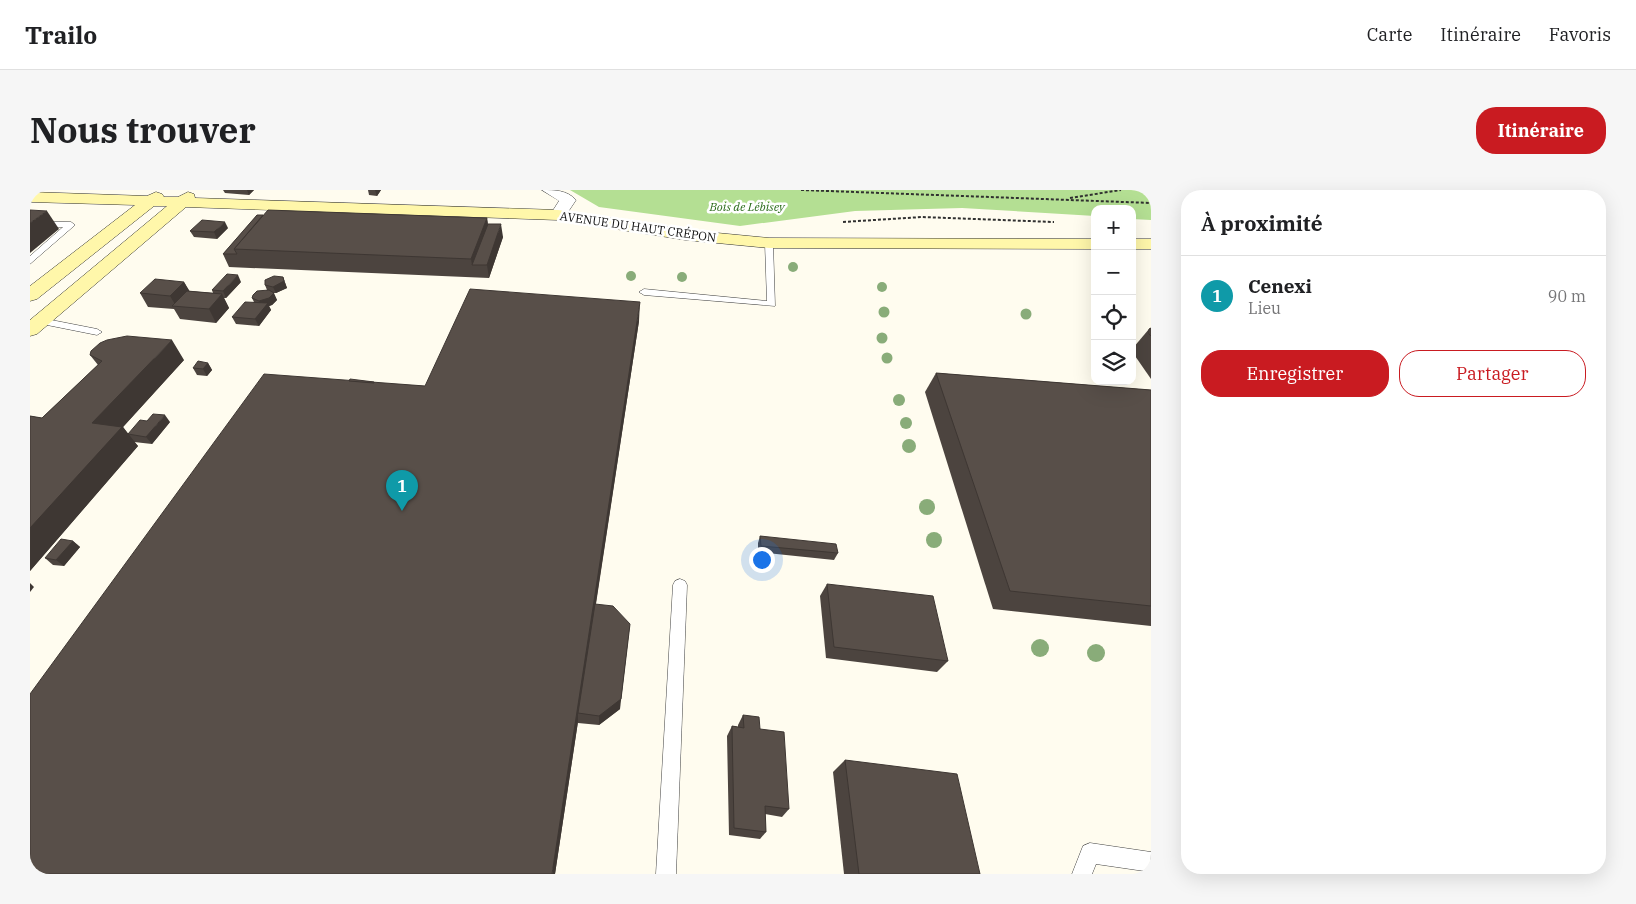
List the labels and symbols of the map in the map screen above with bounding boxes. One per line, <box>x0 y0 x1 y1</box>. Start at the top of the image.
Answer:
park label: Bois de Lébisey <box>708 199 786 214</box>
street label: AVENUE DU HAUT CRÉPON <box>559 208 717 245</box>
pin: 1 <box>386 470 418 511</box>
your location <box>749 547 775 573</box>

